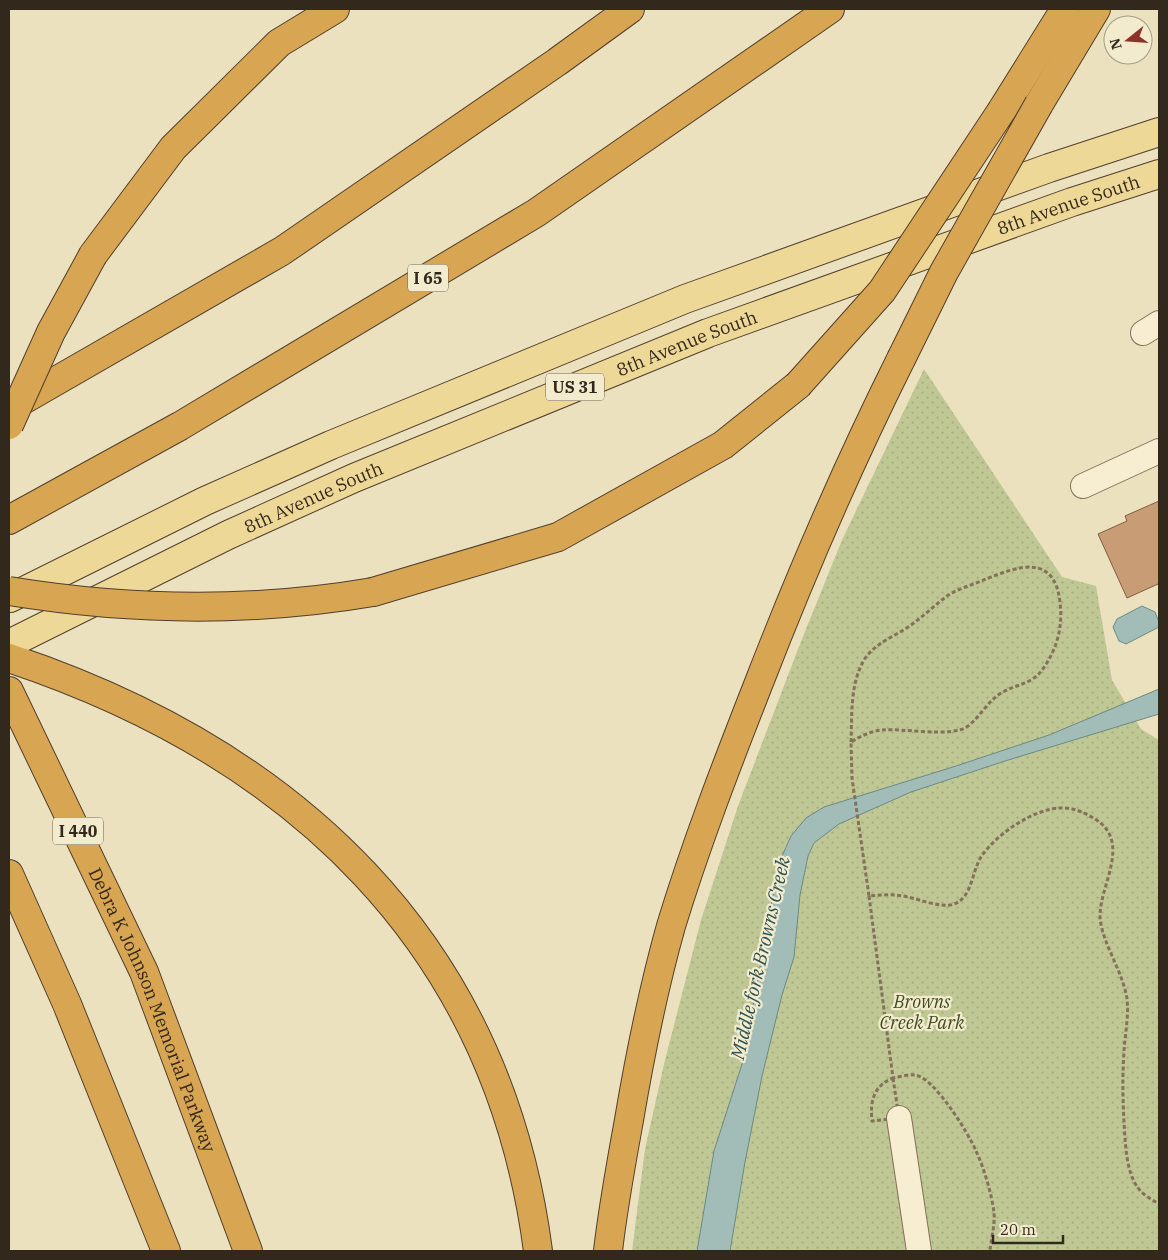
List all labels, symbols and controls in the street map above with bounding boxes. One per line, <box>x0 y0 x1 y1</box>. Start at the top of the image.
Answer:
north arrow <box>1103 15 1153 65</box>
text: N <box>1105 36 1126 52</box>
street label: 8th Avenue South <box>994 169 1143 240</box>
road number: I 65 <box>408 264 448 292</box>
street label: 8th Avenue South <box>613 305 760 381</box>
road number: US 31 <box>546 374 604 401</box>
street label: 8th Avenue South <box>240 456 386 538</box>
road number: I 440 <box>53 818 103 844</box>
water label: Middle fork Browns Creek <box>725 853 795 1063</box>
street label: Debra K Johnson Memorial Parkway <box>84 864 222 1156</box>
park label: Browns Creek Park <box>879 990 965 1034</box>
scale bar <box>993 1212 1063 1244</box>
text: 20 m <box>1000 1220 1036 1239</box>

